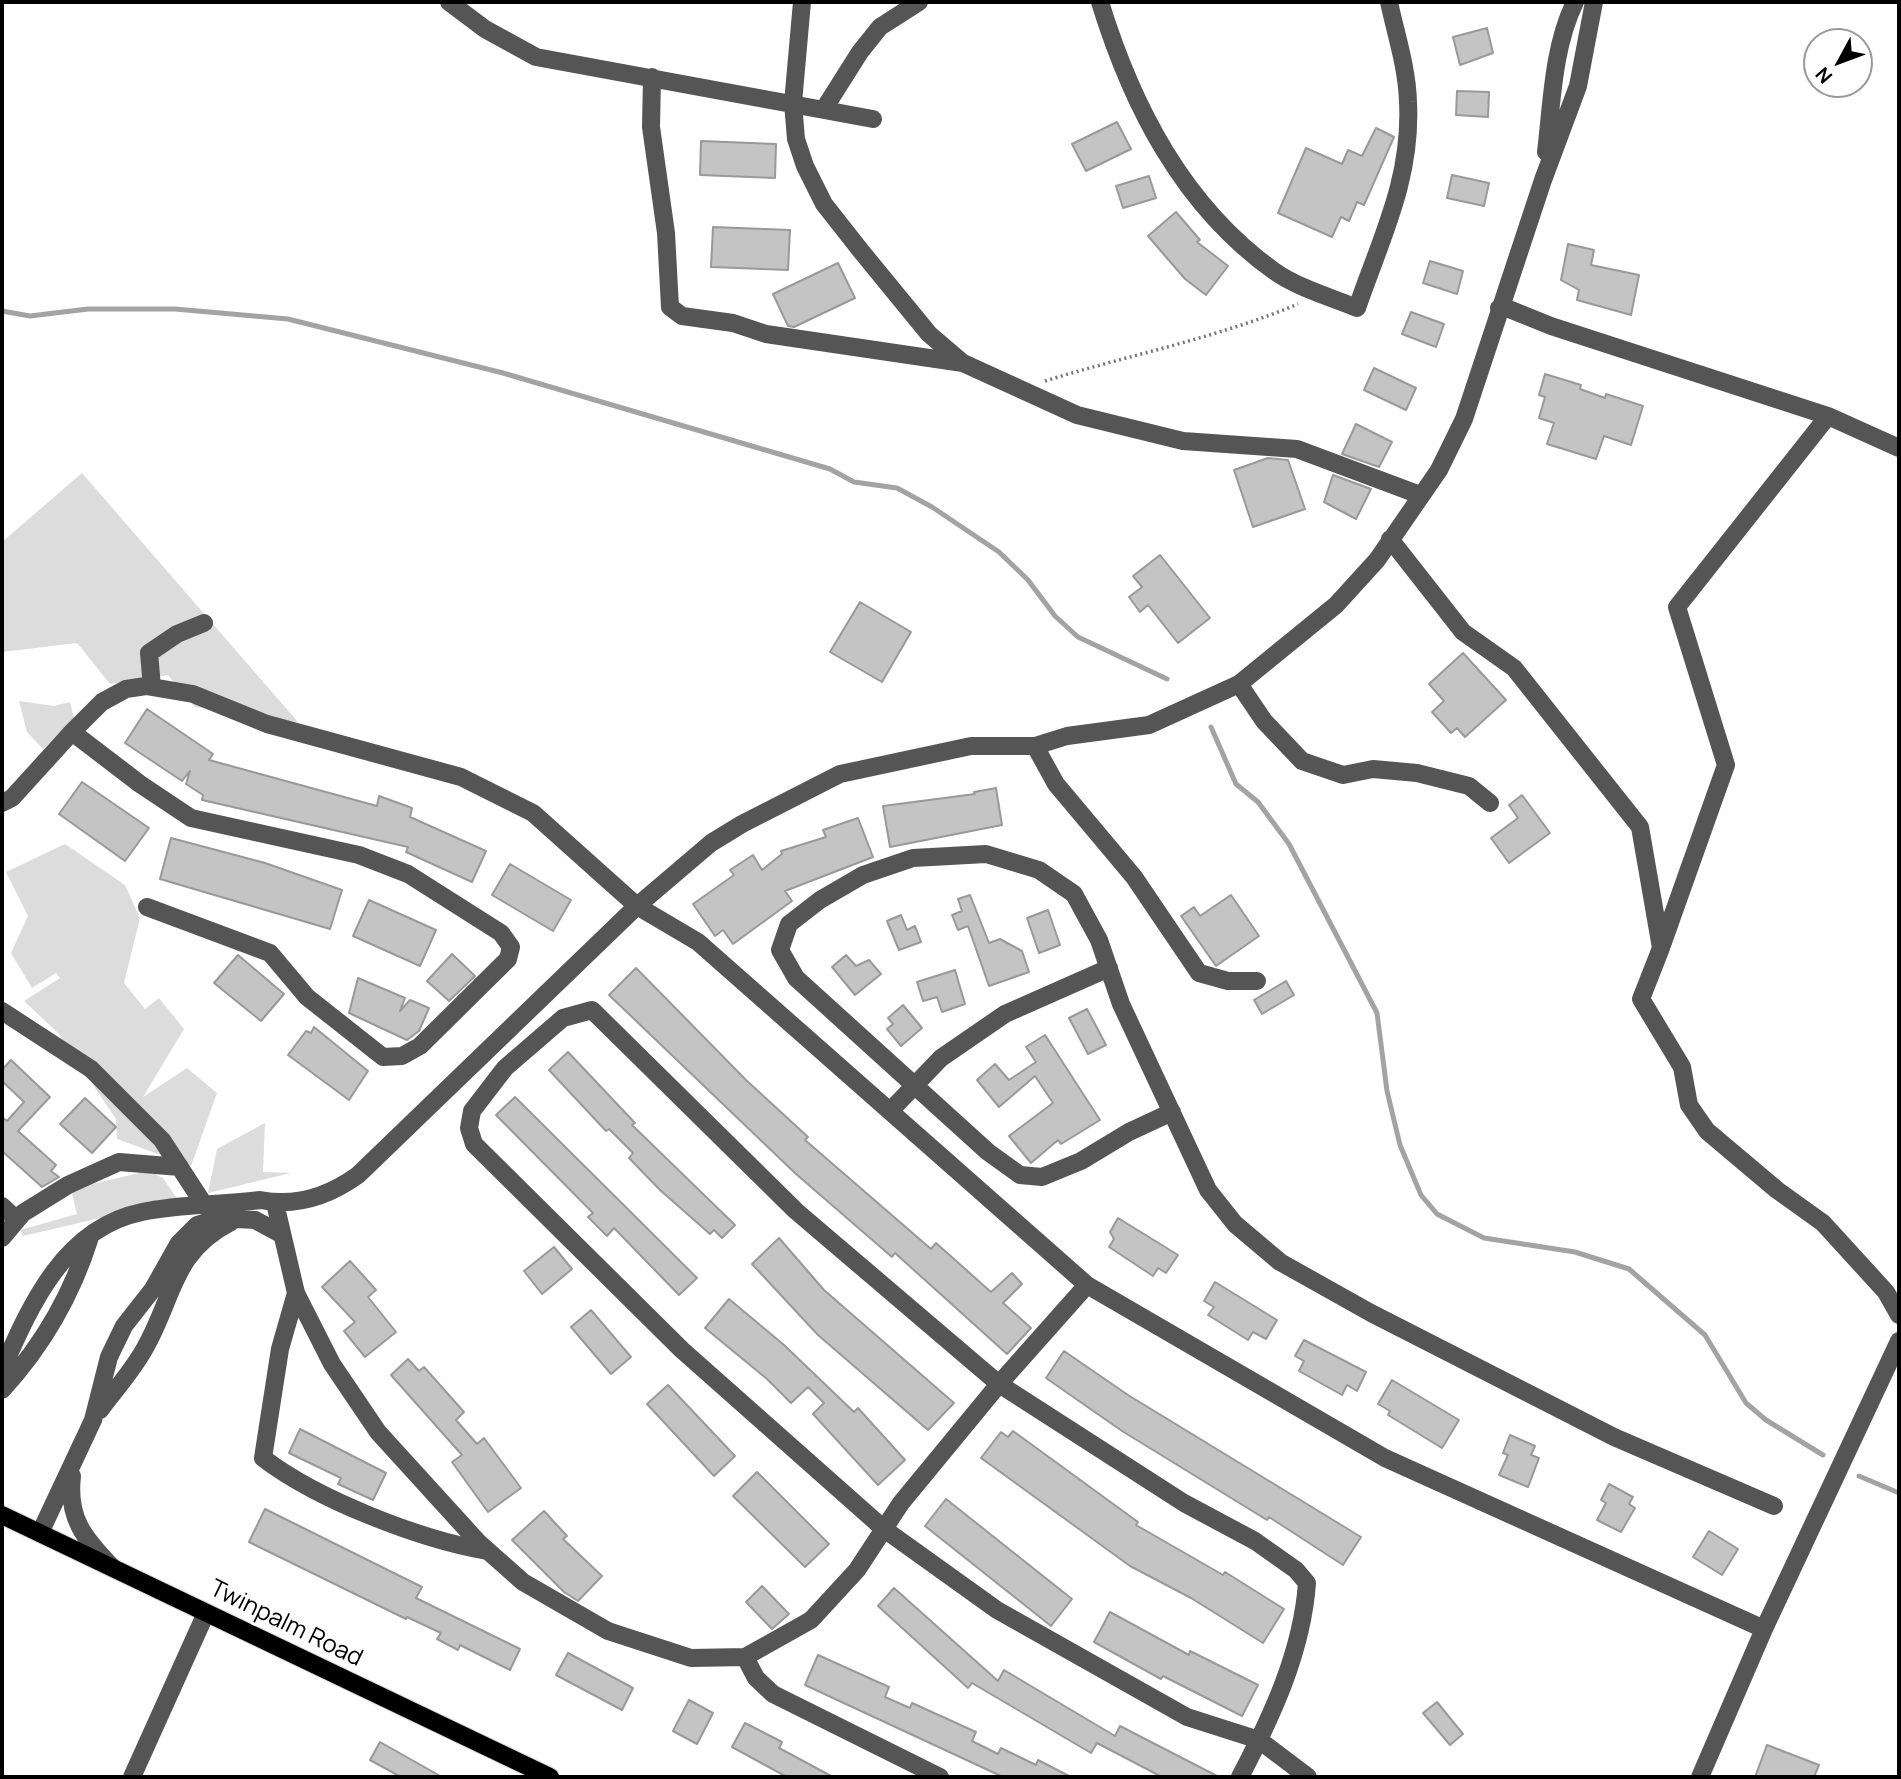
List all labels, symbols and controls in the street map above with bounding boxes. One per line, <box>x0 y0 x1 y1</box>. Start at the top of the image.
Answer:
north arrow <box>1803 28 1873 98</box>
text: N <box>1809 62 1838 89</box>
street label: Twinpalm Road <box>205 1575 367 1673</box>

